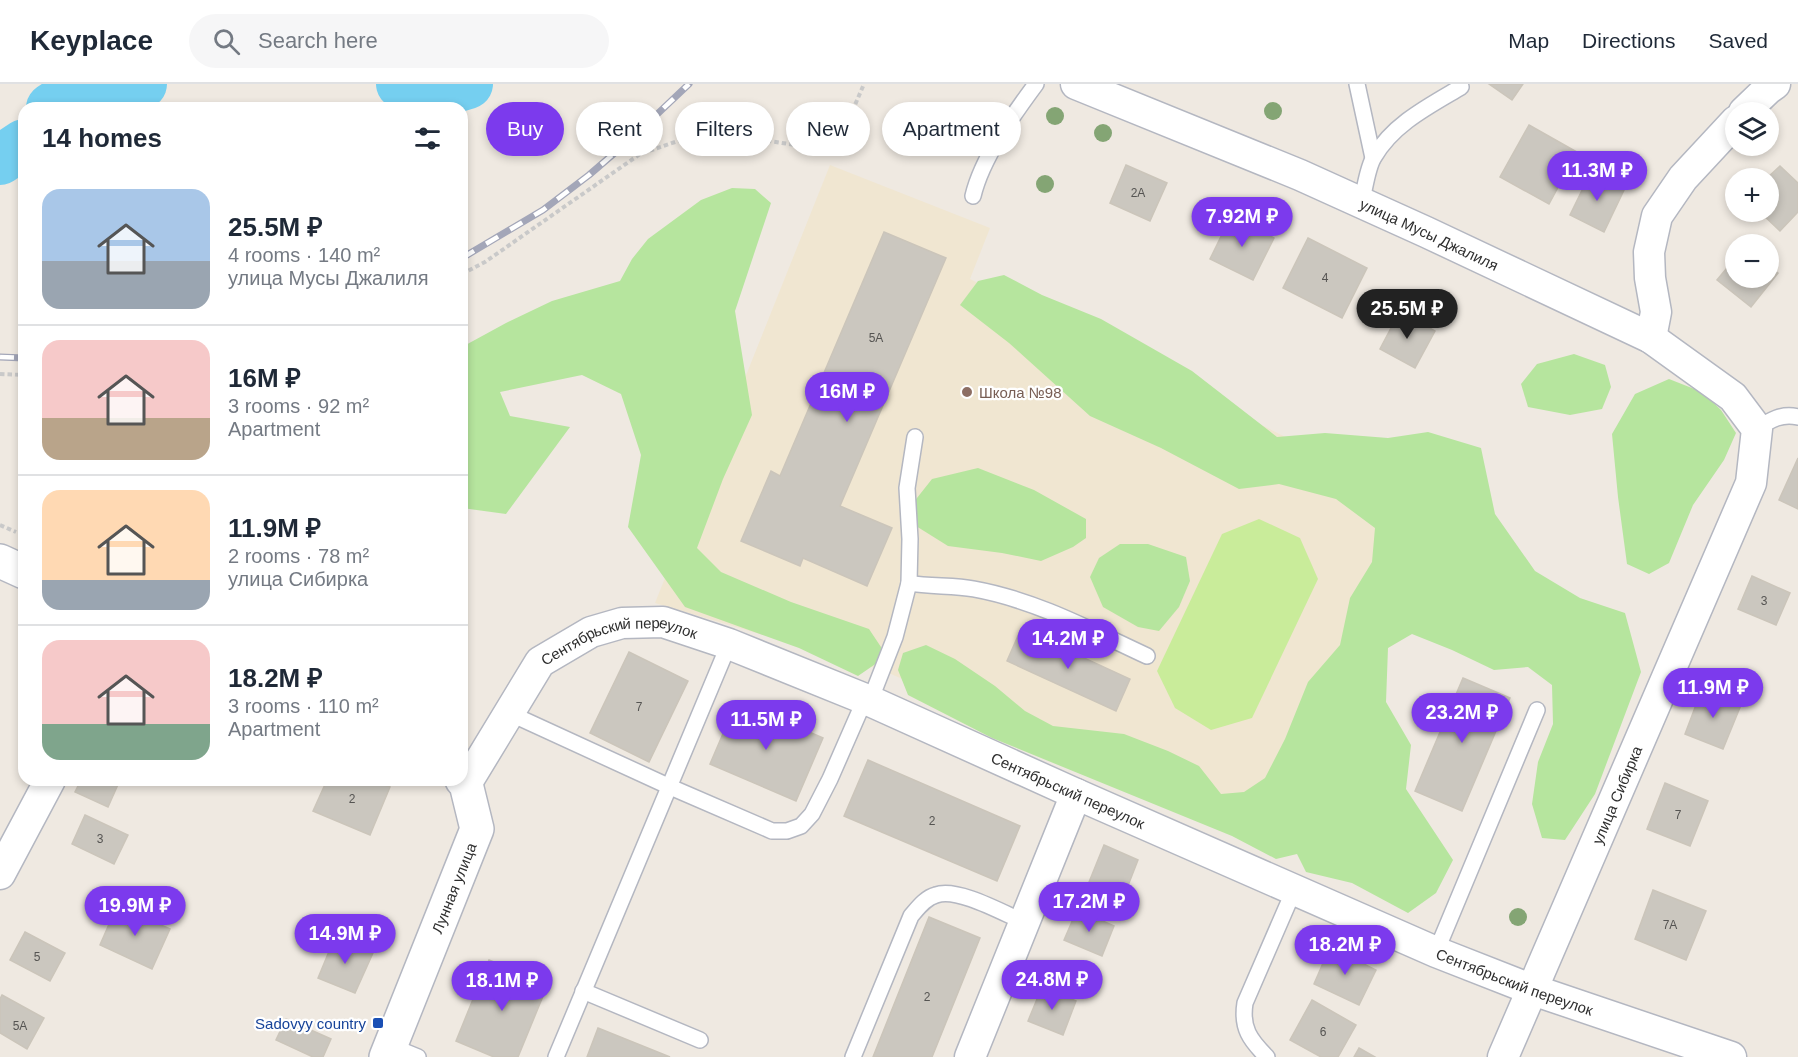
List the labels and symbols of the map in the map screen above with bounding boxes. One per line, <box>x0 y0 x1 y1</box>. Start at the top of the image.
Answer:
pin: 11.3M ₽ <box>1542 151 1652 202</box>
house number: 2А <box>1131 186 1145 200</box>
street label: улица Мусы Джалиля <box>1358 195 1501 273</box>
pin: 7.92M ₽ <box>1187 197 1297 248</box>
house number: 4 <box>1322 271 1329 285</box>
pin: 25.5M ₽ <box>1352 289 1462 340</box>
house number: 5А <box>869 331 883 345</box>
pin: 16M ₽ <box>805 372 889 423</box>
place label: Школа №98 <box>979 384 1062 401</box>
marker: Школа №98 <box>960 385 974 399</box>
house number: 3 <box>1761 594 1768 608</box>
street label: Сентябрьский переулок <box>538 613 700 668</box>
pin: 14.2M ₽ <box>1013 619 1123 670</box>
pin: 11.9M ₽ <box>1658 668 1768 719</box>
pin: 23.2M ₽ <box>1407 693 1517 744</box>
house number: 7 <box>636 700 643 714</box>
pin: 11.5M ₽ <box>711 700 821 751</box>
street label: улица Сибирка <box>1589 743 1646 847</box>
street label: Сентябрьский переулок <box>989 748 1148 832</box>
house number: 2 <box>349 792 356 806</box>
house number: 7 <box>1675 808 1682 822</box>
house number: 2 <box>929 814 936 828</box>
house number: 3 <box>97 832 104 846</box>
street label: Лунная улица <box>428 840 479 936</box>
pin: 17.2M ₽ <box>1034 882 1144 933</box>
pin: 19.9M ₽ <box>80 886 190 937</box>
pin: 14.9M ₽ <box>290 914 400 965</box>
house number: 7А <box>1663 918 1677 932</box>
pin: 18.2M ₽ <box>1290 925 1400 976</box>
street label: Сентябрьский переулок <box>1434 944 1596 1018</box>
house number: 5 <box>34 950 41 964</box>
pin: 24.8M ₽ <box>997 960 1107 1011</box>
pin: 18.1M ₽ <box>447 961 557 1012</box>
house number: 2 <box>924 990 931 1004</box>
place label: Sadovyy country <box>255 1015 366 1032</box>
marker: Sadovyy country <box>371 1016 385 1030</box>
house number: 5А <box>13 1019 27 1033</box>
house number: 6 <box>1320 1025 1327 1039</box>

